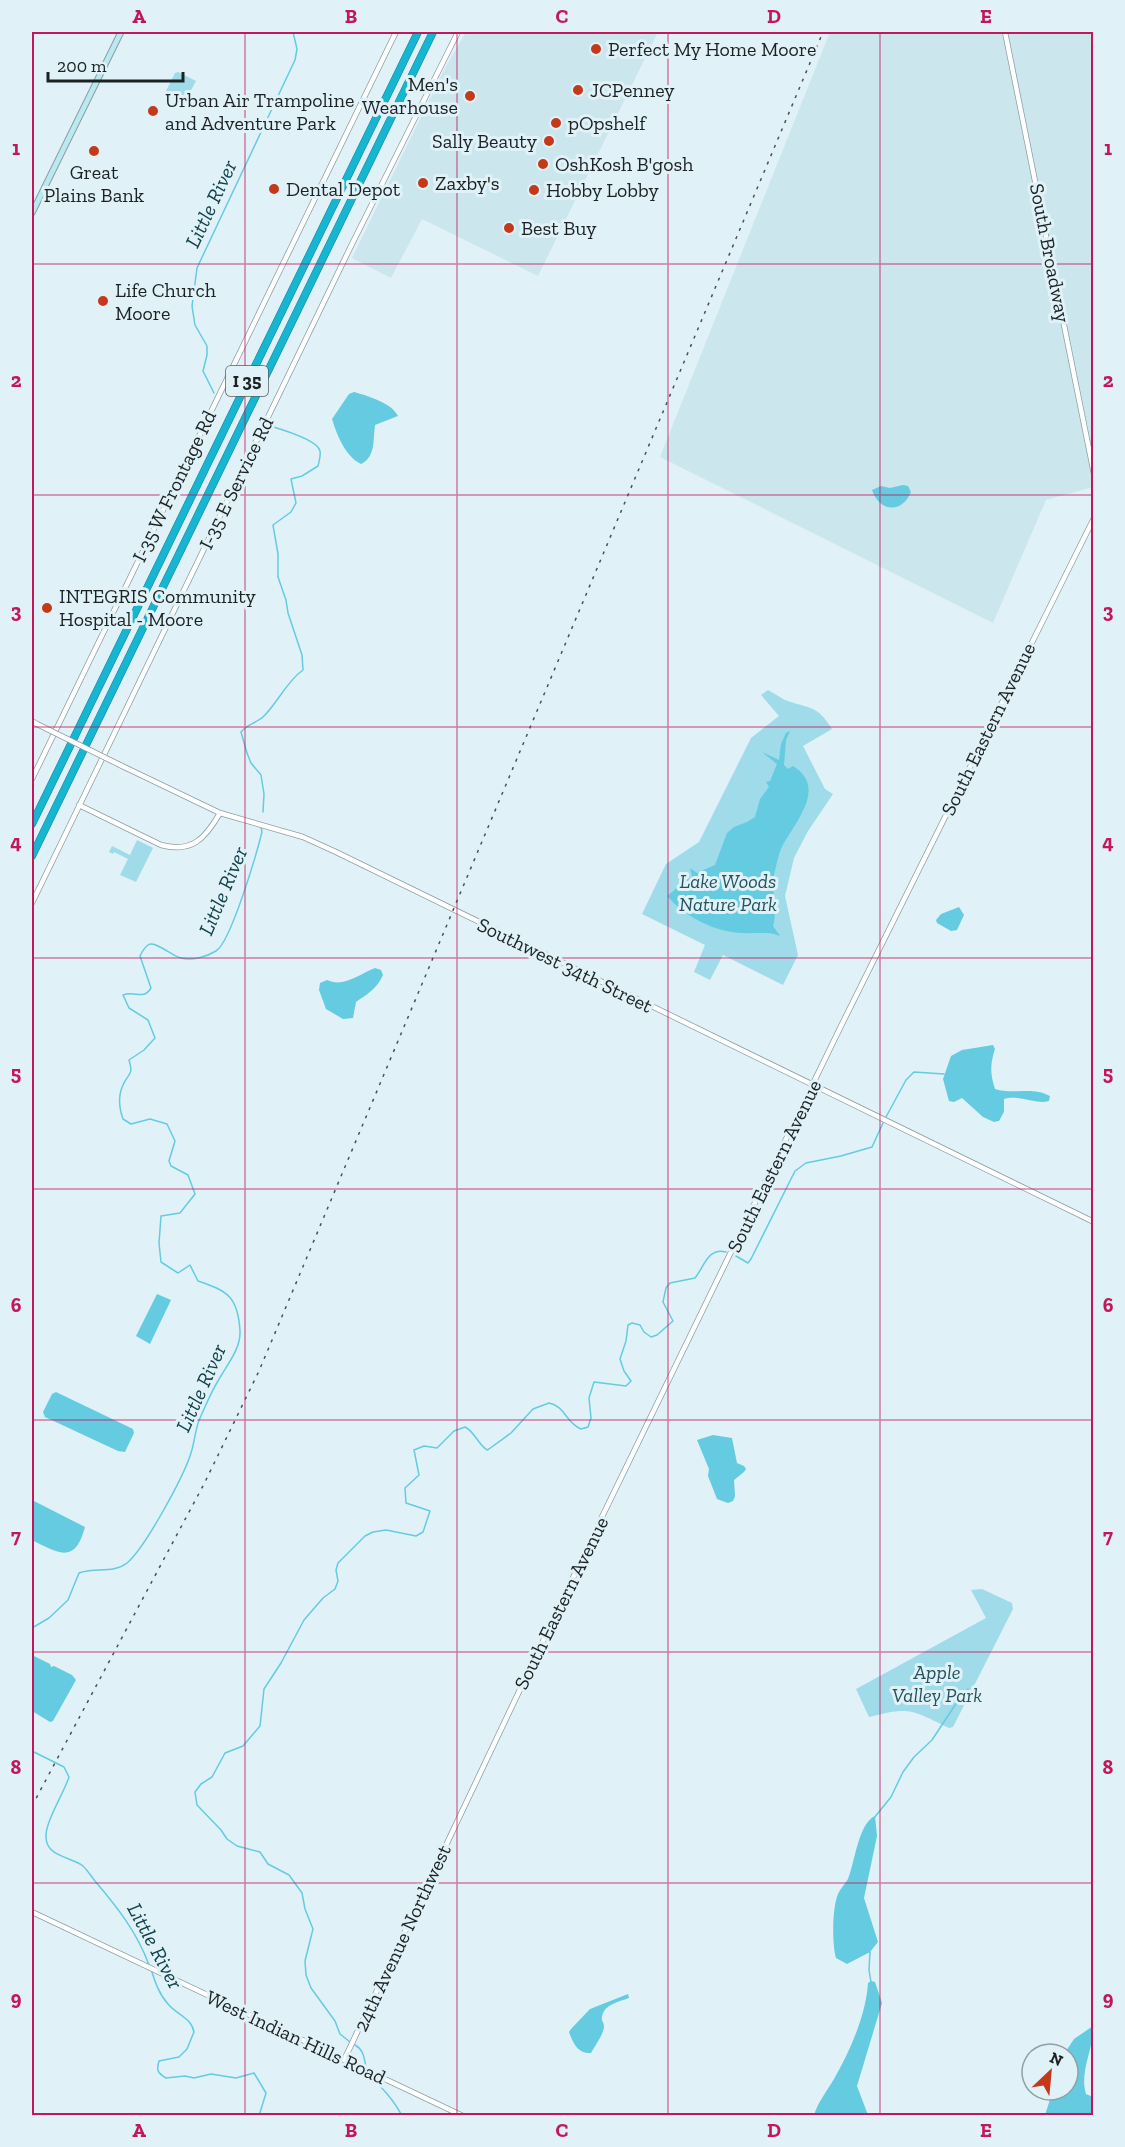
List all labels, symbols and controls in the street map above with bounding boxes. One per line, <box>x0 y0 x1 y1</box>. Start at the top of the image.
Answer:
text: A <box>132 4 146 28</box>
text: B <box>345 4 357 28</box>
text: C <box>556 4 569 28</box>
text: D <box>767 4 781 28</box>
text: E <box>980 4 992 28</box>
place label: Perfect My Home Moore <box>608 37 817 61</box>
marker: Perfect My Home Moore <box>589 42 603 56</box>
scale bar <box>48 45 183 83</box>
text: 200 m <box>57 55 107 77</box>
place label: Men's Wearhouse <box>362 72 458 119</box>
place label: JCPenney <box>590 78 675 102</box>
marker: JCPenney <box>571 83 585 97</box>
place label: Urban Air Trampoline and Adventure Park <box>165 88 354 135</box>
marker: Men's Wearhouse <box>463 89 477 103</box>
marker: Urban Air Trampoline and Adventure Park <box>146 104 160 118</box>
place label: pOpshelf <box>568 111 647 135</box>
marker: pOpshelf <box>549 116 563 130</box>
place label: Sally Beauty <box>432 129 538 153</box>
marker: Sally Beauty <box>542 134 556 148</box>
text: 1 <box>12 136 20 160</box>
text: 1 <box>1104 136 1112 160</box>
marker: Great Plains Bank <box>87 144 101 158</box>
place label: OshKosh B'gosh <box>555 152 694 176</box>
water label: Little River <box>179 155 242 251</box>
marker: OshKosh B'gosh <box>536 157 550 171</box>
place label: Great Plains Bank <box>44 160 145 207</box>
place label: Zaxby's <box>435 171 500 195</box>
marker: Zaxby's <box>416 176 430 190</box>
place label: Dental Depot <box>286 177 401 201</box>
place label: Hobby Lobby <box>546 178 659 202</box>
street label: South Broadway <box>1025 181 1075 325</box>
marker: Dental Depot <box>267 182 281 196</box>
marker: Hobby Lobby <box>527 183 541 197</box>
place label: Best Buy <box>521 216 597 240</box>
marker: Best Buy <box>502 221 516 235</box>
place label: Life Church Moore <box>115 278 217 325</box>
marker: Life Church Moore <box>96 294 110 308</box>
road number: I 35 <box>226 366 268 396</box>
text: 2 <box>11 368 22 392</box>
text: 2 <box>1103 368 1114 392</box>
street label: I-35 W Frontage Rd <box>127 406 221 566</box>
street label: I-35 E Service Rd <box>194 413 278 553</box>
place label: INTEGRIS Community Hospital - Moore <box>59 584 257 631</box>
text: 3 <box>11 599 22 623</box>
text: 3 <box>1103 599 1114 623</box>
marker: INTEGRIS Community Hospital - Moore <box>40 601 54 615</box>
street label: South Eastern Avenue <box>936 639 1040 819</box>
text: 4 <box>10 830 22 854</box>
text: 4 <box>1102 830 1114 854</box>
water label: Little River <box>193 842 253 939</box>
park label: Lake Woods Nature Park <box>679 869 777 916</box>
street label: Southwest 34th Street <box>474 912 657 1018</box>
text: 5 <box>11 1061 21 1085</box>
text: 5 <box>1103 1061 1113 1085</box>
street label: South Eastern Avenue <box>722 1076 826 1256</box>
text: 6 <box>11 1293 22 1317</box>
text: 6 <box>1103 1293 1114 1317</box>
water label: Little River <box>170 1339 231 1436</box>
street label: South Eastern Avenue <box>509 1513 613 1693</box>
text: 7 <box>11 1524 21 1548</box>
text: 7 <box>1103 1524 1113 1548</box>
park label: Apple Valley Park <box>892 1660 982 1707</box>
text: 8 <box>11 1755 22 1779</box>
text: 8 <box>1103 1755 1114 1779</box>
street label: 24th Avenue Northwest <box>348 1840 456 2035</box>
water label: Little River <box>122 1899 189 1994</box>
street label: West Indian Hills Road <box>202 1985 390 2089</box>
text: 9 <box>11 1986 22 2010</box>
text: 9 <box>1103 1986 1114 2010</box>
north arrow <box>1020 2042 1080 2102</box>
text: N <box>1047 2048 1066 2070</box>
text: A <box>132 2118 146 2142</box>
text: B <box>345 2118 357 2142</box>
text: C <box>556 2118 569 2142</box>
text: D <box>767 2118 781 2142</box>
text: E <box>980 2118 992 2142</box>

